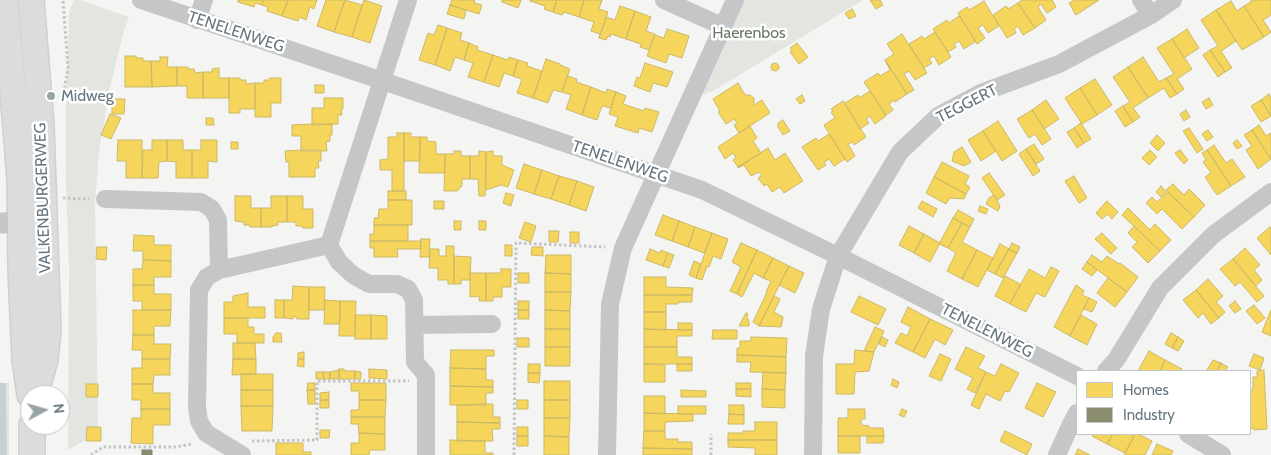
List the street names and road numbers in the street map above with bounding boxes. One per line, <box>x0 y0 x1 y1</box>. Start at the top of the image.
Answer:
street label: TENELENWEG <box>185 7 287 57</box>
street label: TEGGERT <box>933 81 1001 127</box>
street label: VALKENBURGERWEG <box>31 122 55 274</box>
street label: TENELENWEG <box>569 137 671 187</box>
street label: TENELENWEG <box>938 300 1036 362</box>

